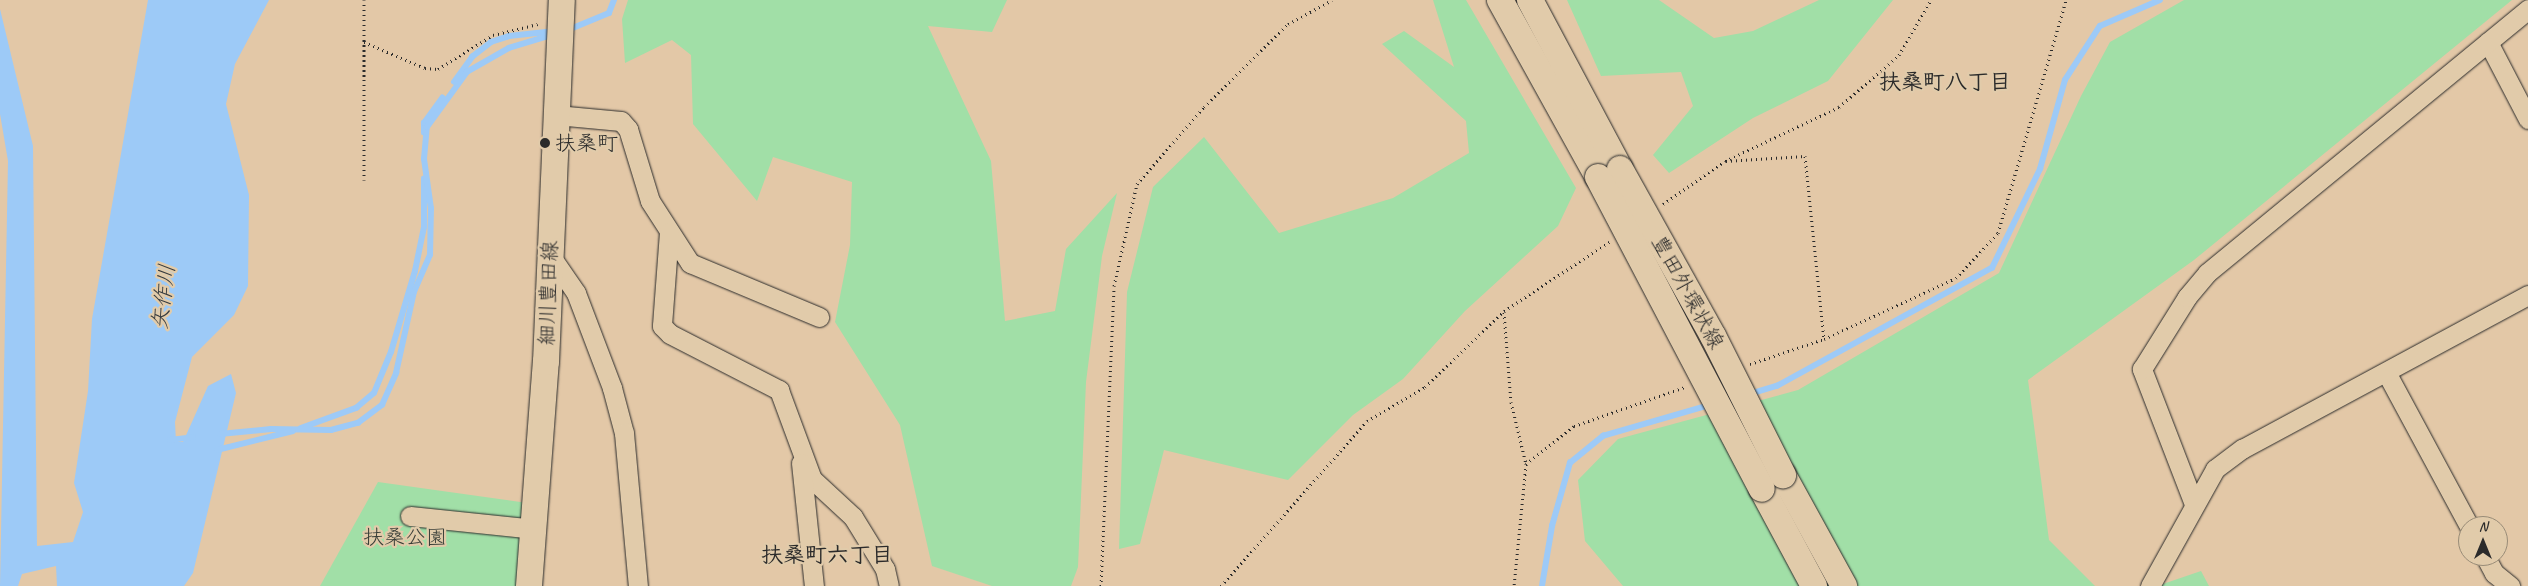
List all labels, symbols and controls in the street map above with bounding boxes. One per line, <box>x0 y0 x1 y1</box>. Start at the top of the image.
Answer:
district label: 扶桑町八丁目 <box>1879 70 2011 96</box>
place label: 扶桑町 <box>555 130 618 156</box>
marker: 扶桑町 <box>539 137 551 149</box>
street label: 豊田外環状線 <box>1646 231 1730 353</box>
street label: 細川豊田線 <box>534 240 562 346</box>
water label: 矢作川 <box>147 263 181 331</box>
north arrow <box>2458 516 2508 566</box>
text: N <box>2479 518 2487 535</box>
park label: 扶桑公園 <box>363 524 447 550</box>
district label: 扶桑町六丁目 <box>761 543 893 569</box>

